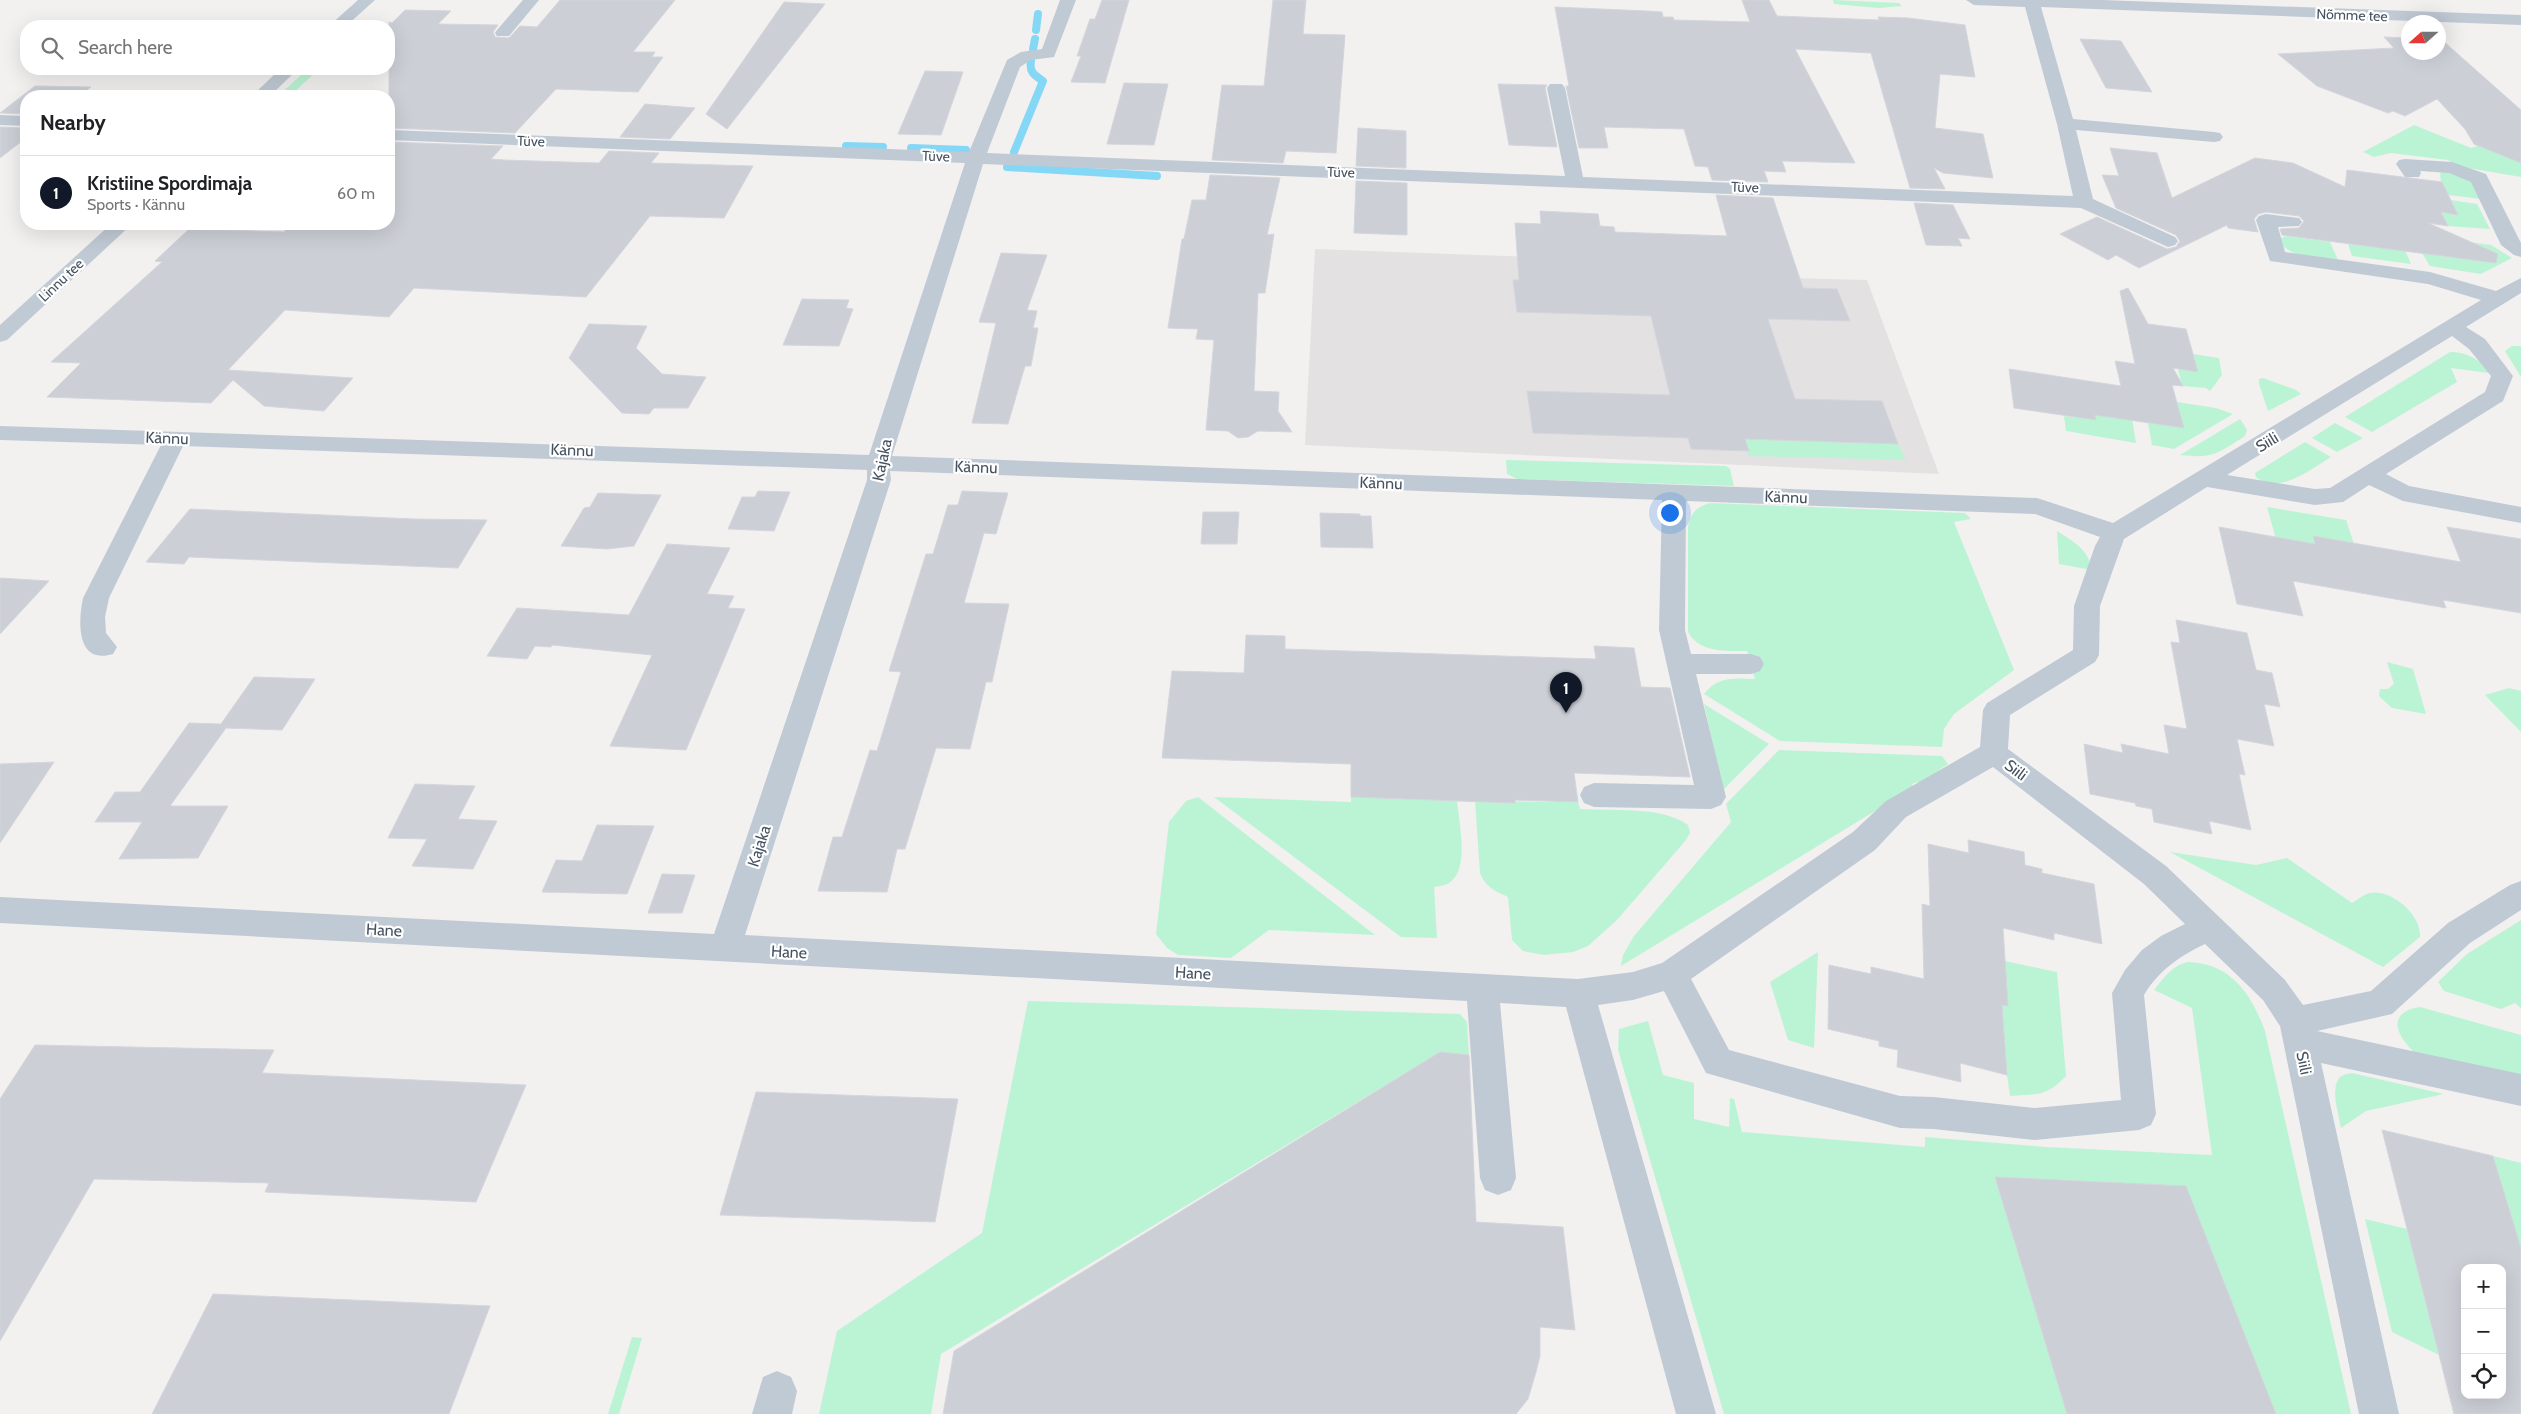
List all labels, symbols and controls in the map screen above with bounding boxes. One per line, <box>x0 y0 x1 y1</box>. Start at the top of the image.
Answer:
street label: Nõmme tee <box>2316 5 2388 25</box>
north arrow <box>2401 15 2446 60</box>
search box <box>20 20 395 75</box>
icon: search <box>38 34 66 62</box>
text: Search here <box>78 36 172 59</box>
text: Nearby <box>40 110 106 135</box>
street label: Tüve <box>517 132 545 150</box>
street label: Tüve <box>922 147 950 165</box>
street label: Tüve <box>1327 163 1355 181</box>
text: Kristiine Spordimaja <box>87 172 252 195</box>
street label: Tüve <box>1731 178 1759 196</box>
text: 1 <box>53 184 59 203</box>
text: 60 m <box>337 184 375 203</box>
text: Sports · Kännu <box>87 195 185 214</box>
street label: Linnu tee <box>35 255 87 305</box>
street label: Kännu <box>145 428 189 448</box>
street label: Siili <box>2252 428 2282 456</box>
street label: Kajaka <box>868 437 896 483</box>
street label: Kännu <box>550 440 594 460</box>
street label: Kännu <box>954 457 998 477</box>
street label: Kännu <box>1359 473 1403 493</box>
street label: Kännu <box>1764 487 1808 507</box>
your location <box>1657 500 1683 526</box>
pin: 1 <box>1550 672 1582 713</box>
street label: Siili <box>2001 755 2031 785</box>
street label: Kajaka <box>743 823 775 869</box>
street label: Hane <box>366 920 402 940</box>
street label: Hane <box>771 942 807 962</box>
street label: Hane <box>1175 963 1211 983</box>
street label: Siili <box>2292 1050 2316 1076</box>
map controls <box>2461 1264 2506 1399</box>
button: + <box>2461 1264 2506 1309</box>
button: − <box>2461 1309 2506 1354</box>
button: locate <box>2461 1354 2506 1399</box>

